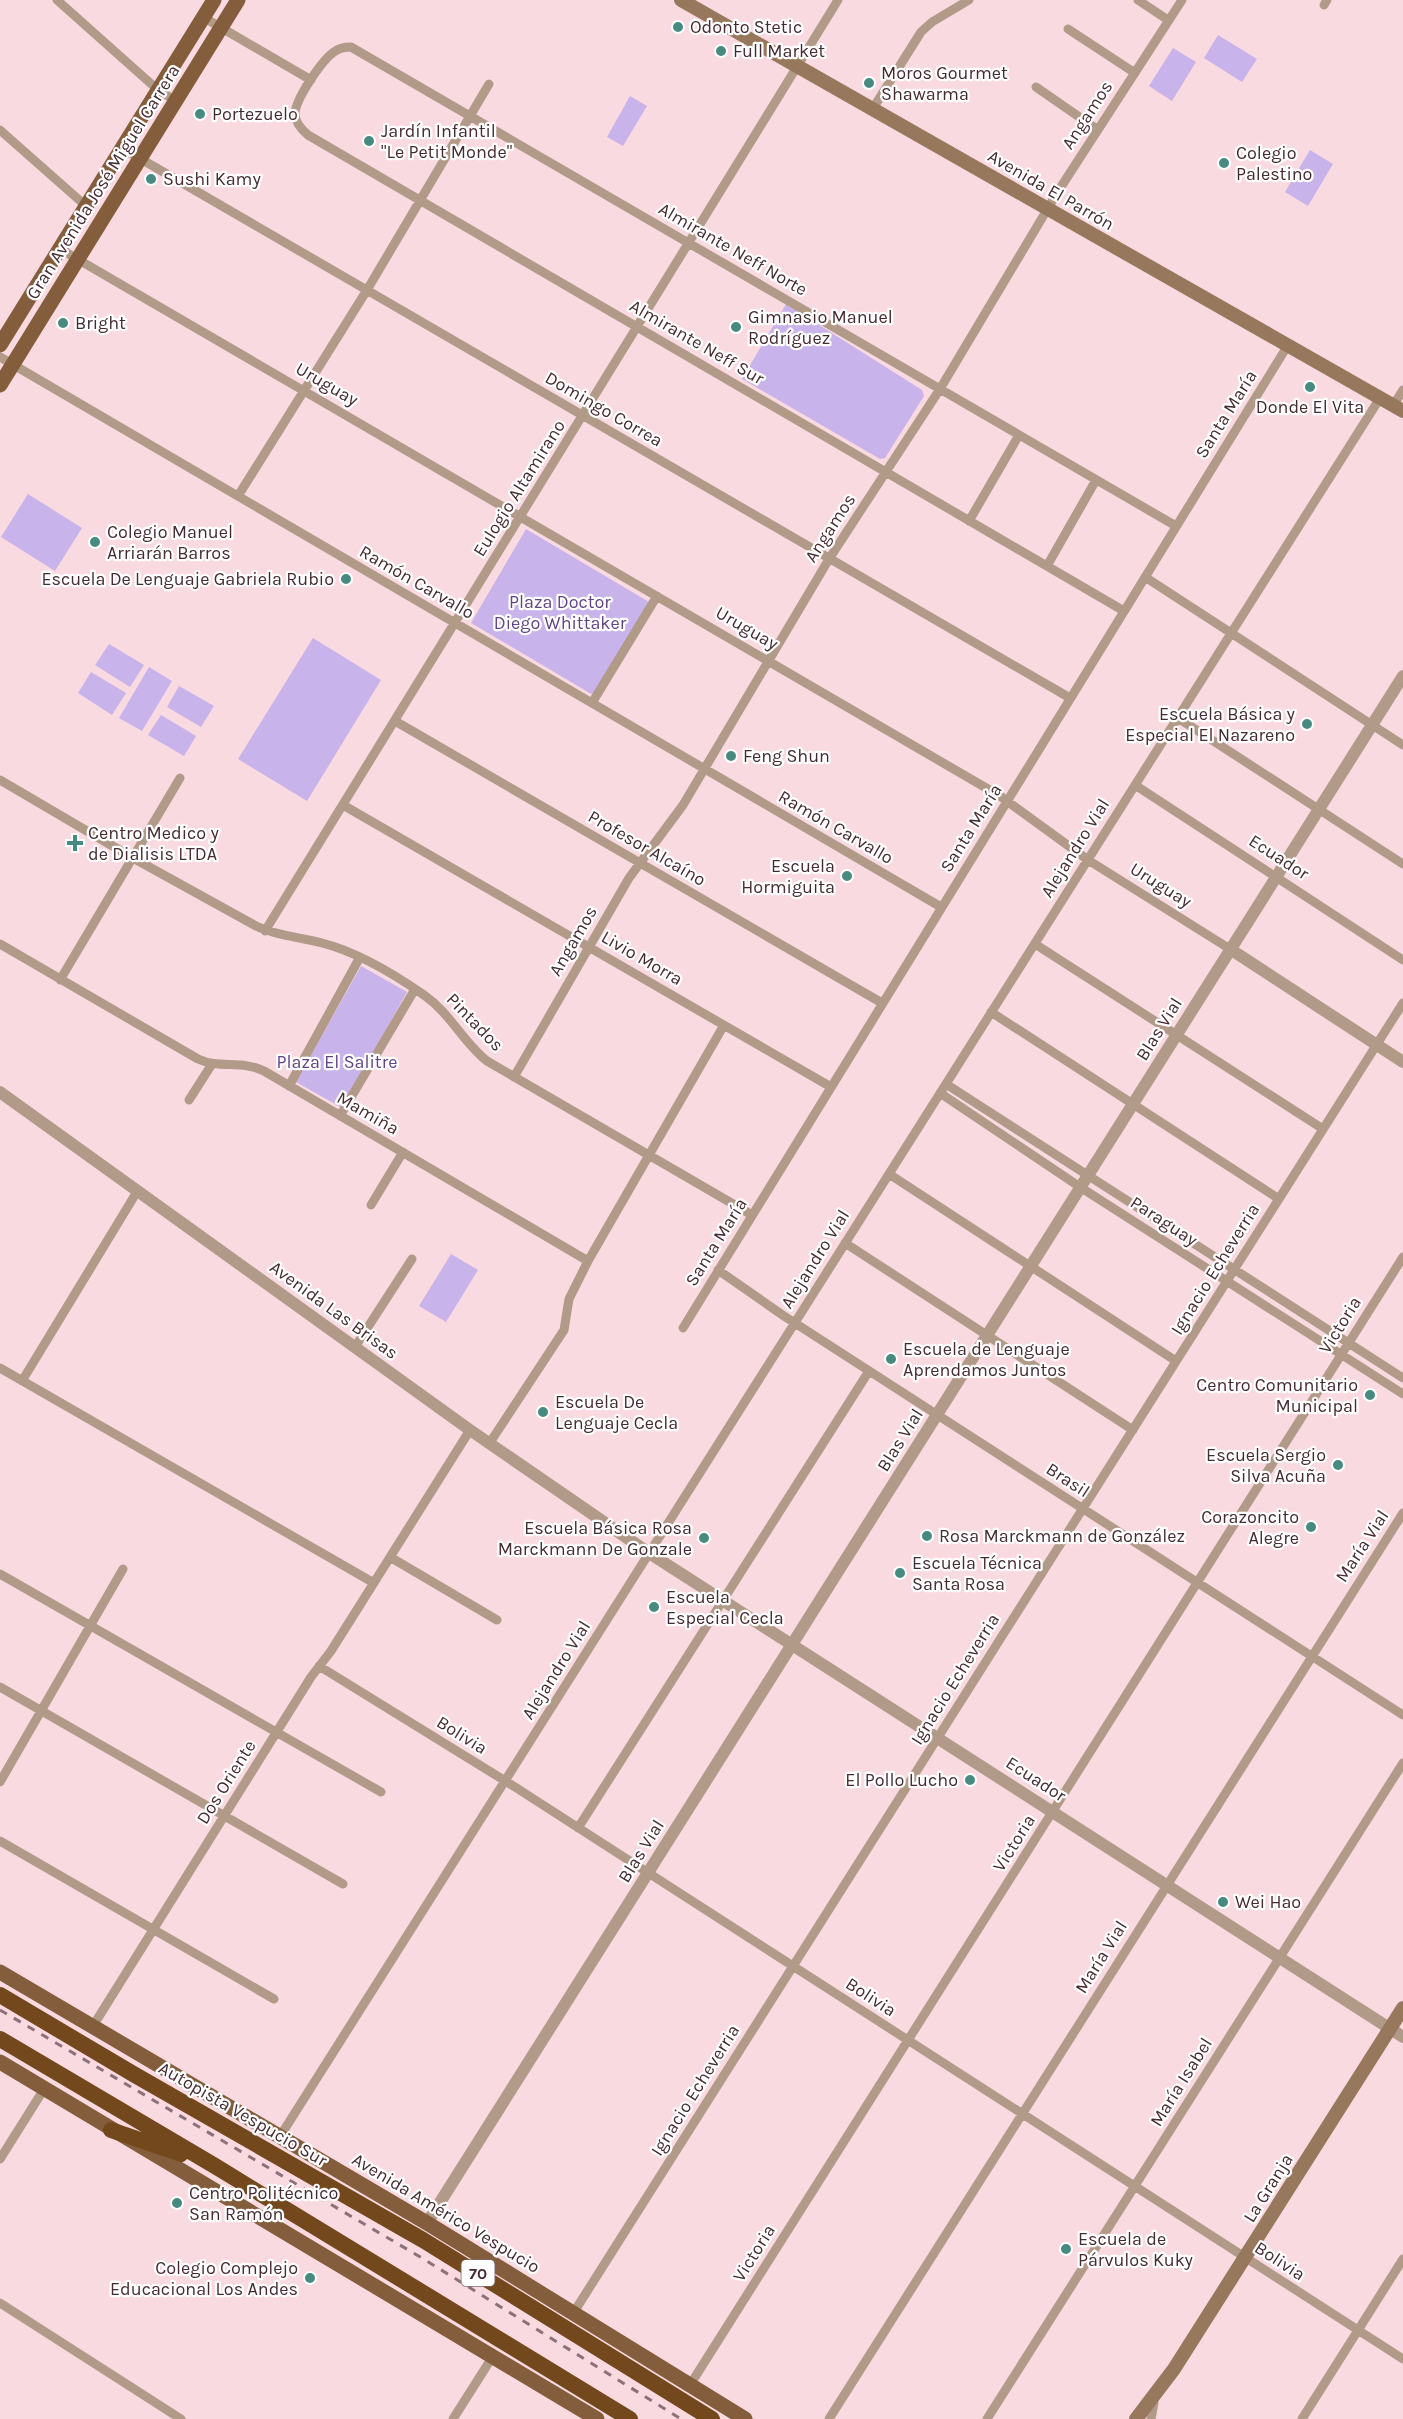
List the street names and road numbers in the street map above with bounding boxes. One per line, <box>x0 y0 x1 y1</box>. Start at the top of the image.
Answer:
street label: Gran Avenida José Miguel Carrera <box>21 61 185 303</box>
street label: Angamos <box>1057 77 1117 153</box>
street label: Avenida El Parrón <box>984 145 1118 235</box>
street label: Almirante Neff Norte <box>655 197 811 301</box>
street label: Almirante Neff Sur <box>626 295 769 390</box>
street label: Uruguay <box>292 357 363 411</box>
street label: Domingo Correa <box>541 366 667 452</box>
street label: Santa María <box>1190 366 1262 462</box>
street label: Eulogio Altamirano <box>468 416 570 560</box>
street label: Angamos <box>800 490 860 566</box>
street label: Ramón Carvallo <box>356 540 478 624</box>
street label: Uruguay <box>712 601 783 655</box>
street label: Santa María <box>935 780 1007 876</box>
street label: Ramón Carvallo <box>775 785 897 869</box>
street label: Alejandro Vial <box>1036 794 1114 902</box>
street label: Profesor Alcaíno <box>584 805 710 891</box>
street label: Ecuador <box>1245 829 1314 885</box>
street label: Uruguay <box>1126 858 1196 913</box>
street label: Angamos <box>544 902 602 980</box>
street label: Livio Morra <box>597 926 687 990</box>
street label: Pintados <box>442 988 508 1056</box>
street label: Blas Vial <box>1131 993 1187 1065</box>
street label: Mamiña <box>333 1086 403 1140</box>
street label: Paraguay <box>1126 1191 1202 1251</box>
street label: Santa María <box>680 1194 752 1290</box>
street label: Ignacio Echeverria <box>1166 1199 1264 1339</box>
street label: Alejandro Vial <box>776 1205 854 1313</box>
street label: Avenida Las Brisas <box>266 1256 402 1364</box>
street label: Victoria <box>1314 1292 1366 1358</box>
street label: Blas Vial <box>872 1404 928 1476</box>
street label: Brasil <box>1042 1458 1094 1502</box>
street label: María Vial <box>1331 1506 1393 1586</box>
street label: Ignacio Echeverria <box>906 1609 1004 1749</box>
street label: Alejandro Vial <box>517 1616 595 1724</box>
street label: Bolivia <box>433 1711 491 1759</box>
street label: Dos Oriente <box>191 1736 261 1828</box>
street label: Ecuador <box>1002 1751 1071 1807</box>
street label: Victoria <box>988 1810 1040 1876</box>
street label: Blas Vial <box>613 1815 669 1887</box>
street label: María Vial <box>1070 1917 1132 1997</box>
street label: Bolivia <box>842 1973 900 2021</box>
street label: Ignacio Echeverria <box>646 2020 744 2160</box>
street label: María Isabel <box>1145 2034 1217 2130</box>
street label: Autopista Vespucio Sur <box>155 2057 332 2171</box>
street label: Avenida Américo Vespucio <box>348 2148 544 2278</box>
street label: La Granja <box>1238 2150 1298 2226</box>
street label: Victoria <box>728 2220 780 2286</box>
street label: Bolivia <box>1251 2237 1309 2285</box>
road number: 70 <box>462 2260 494 2286</box>

